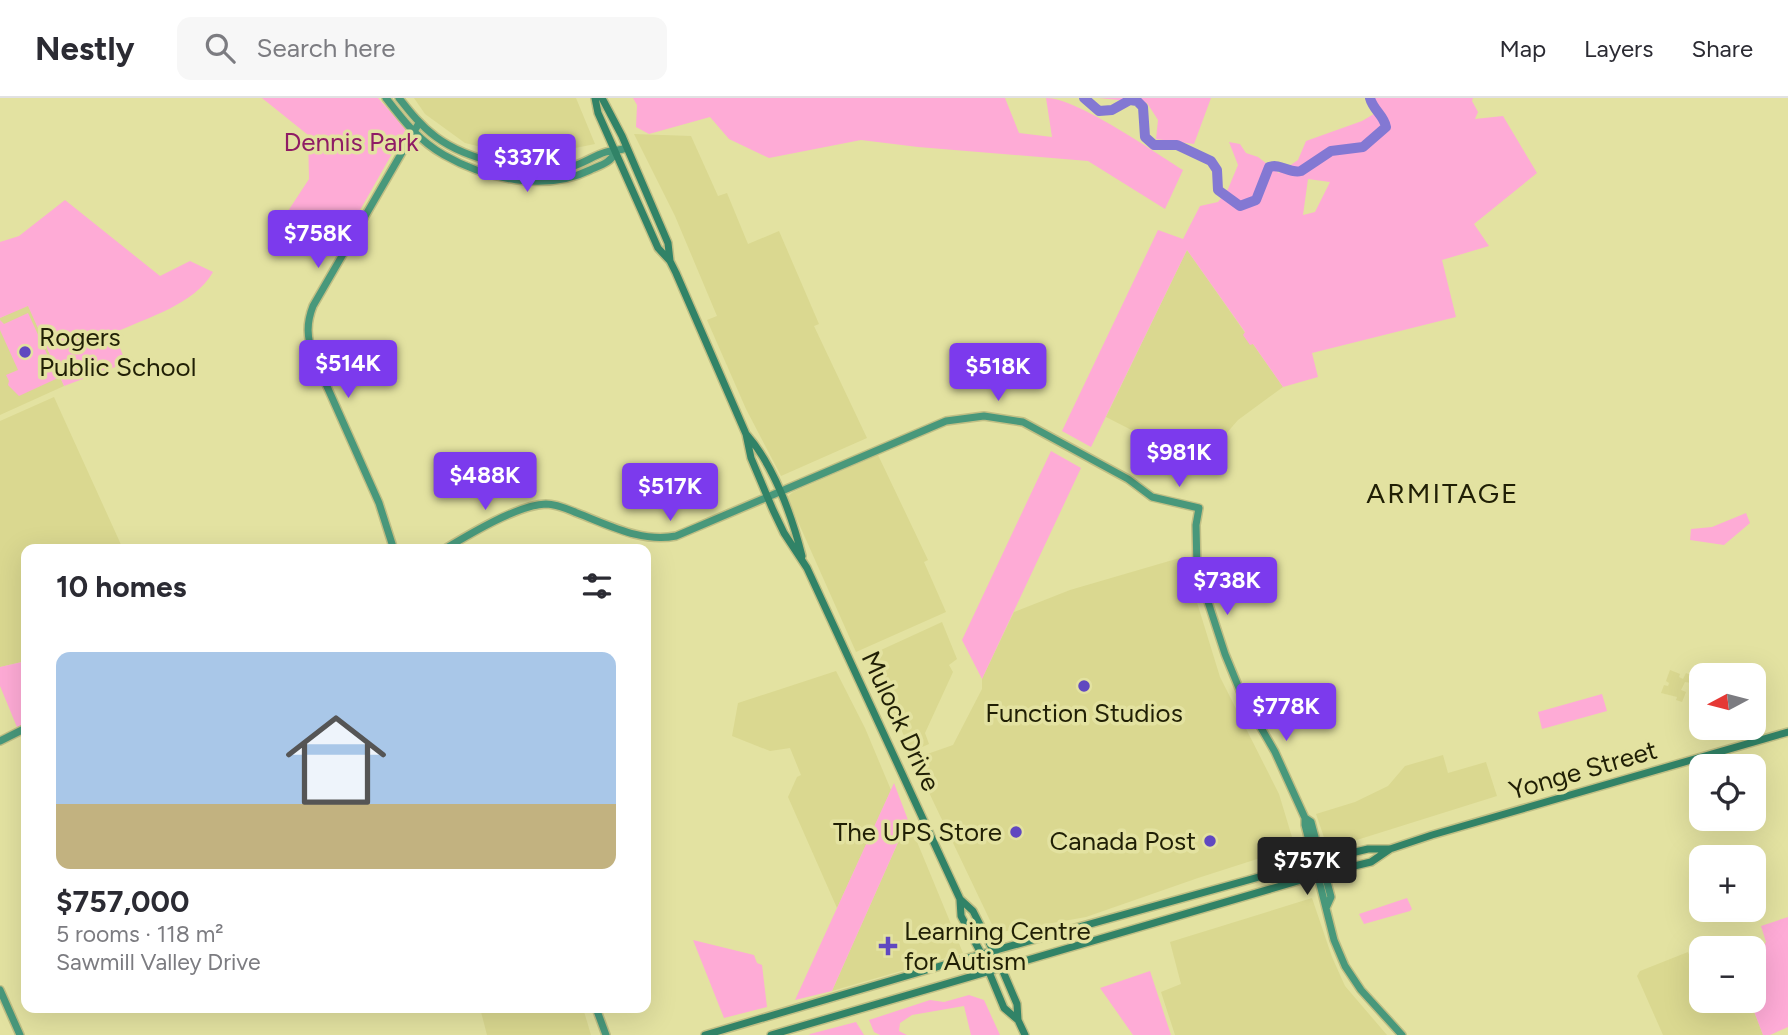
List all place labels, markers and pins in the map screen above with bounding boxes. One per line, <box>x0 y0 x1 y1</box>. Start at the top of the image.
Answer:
pin: $337K <box>478 134 576 194</box>
pin: $758K <box>269 211 367 270</box>
place label: Rogers Public School <box>39 321 196 383</box>
pin: $514K <box>299 341 397 400</box>
marker: Rogers Public School <box>17 344 33 360</box>
pin: $518K <box>949 344 1047 403</box>
pin: $981K <box>1130 430 1228 489</box>
pin: $488K <box>436 452 534 512</box>
pin: $517K <box>621 464 719 523</box>
pin: $738K <box>1178 558 1276 617</box>
marker: Function Studios <box>1076 678 1092 694</box>
pin: $778K <box>1237 684 1335 743</box>
place label: Function Studios <box>985 697 1183 729</box>
place label: The UPS Store <box>833 816 1002 848</box>
marker: The UPS Store <box>1008 824 1024 840</box>
place label: Canada Post <box>1049 825 1196 857</box>
marker: Canada Post <box>1202 833 1218 849</box>
pin: $757K <box>1258 838 1356 897</box>
place label: Learning Centre for Autism <box>904 915 1091 977</box>
marker: Learning Centre for Autism <box>878 936 898 956</box>

